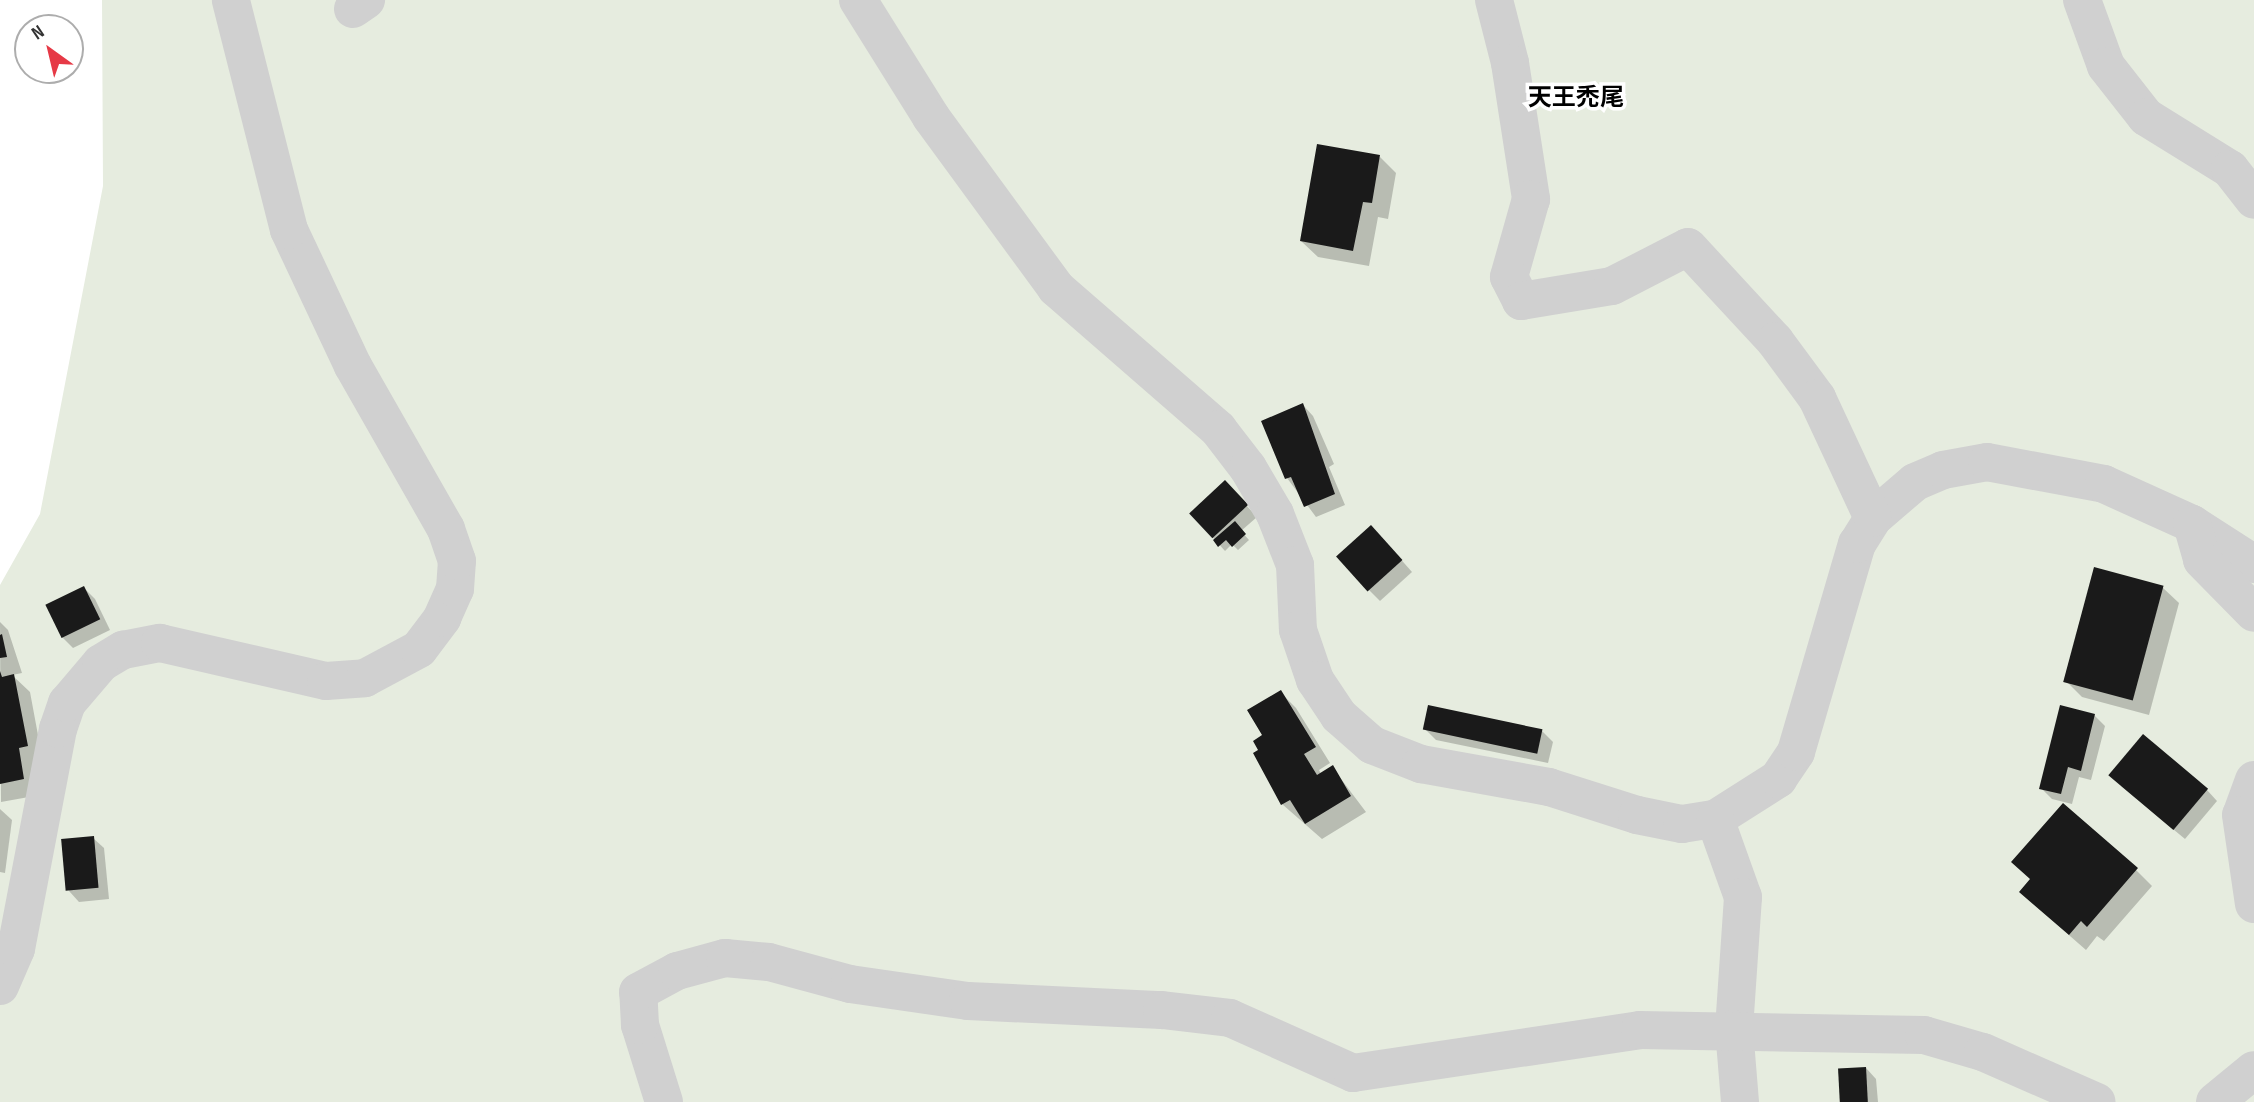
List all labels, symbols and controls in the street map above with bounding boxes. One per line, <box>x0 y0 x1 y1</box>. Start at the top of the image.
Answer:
north arrow <box>14 14 84 84</box>
text: N <box>27 20 49 45</box>
district label: 天王禿尾 <box>1528 84 1624 112</box>

